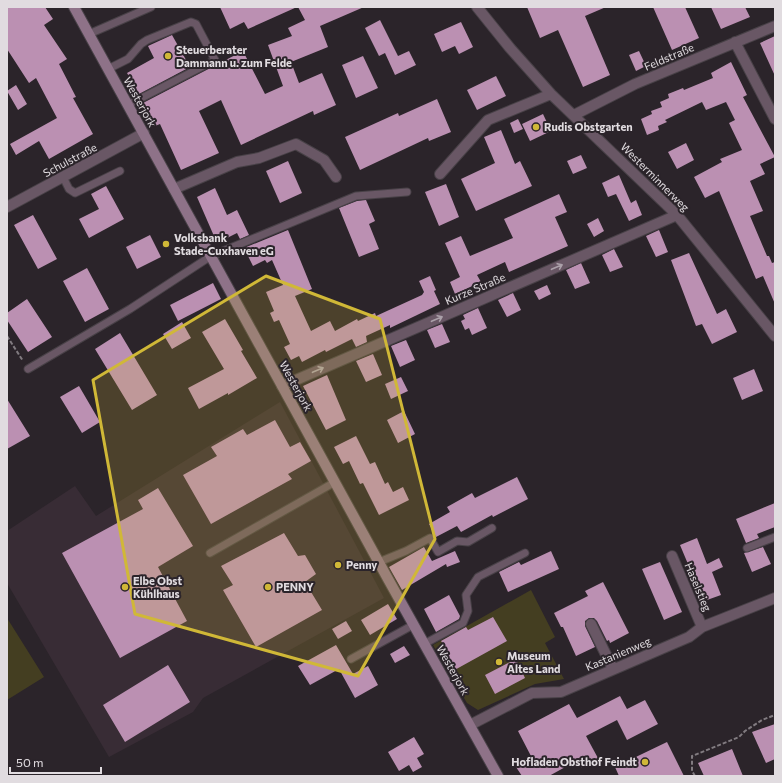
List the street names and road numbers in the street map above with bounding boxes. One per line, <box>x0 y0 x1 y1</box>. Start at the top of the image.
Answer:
street label: Feldstraße <box>642 40 696 73</box>
street label: Westerjork <box>121 74 160 129</box>
street label: Schulstraße <box>41 140 99 179</box>
street label: Westerminnerweg <box>618 140 692 214</box>
street label: Kurze Straße <box>443 270 507 307</box>
street label: Westerjork <box>277 358 316 413</box>
street label: Haselstieg <box>682 560 715 613</box>
street label: Kastanienweg <box>583 634 653 673</box>
street label: Westerjork <box>434 642 473 697</box>

